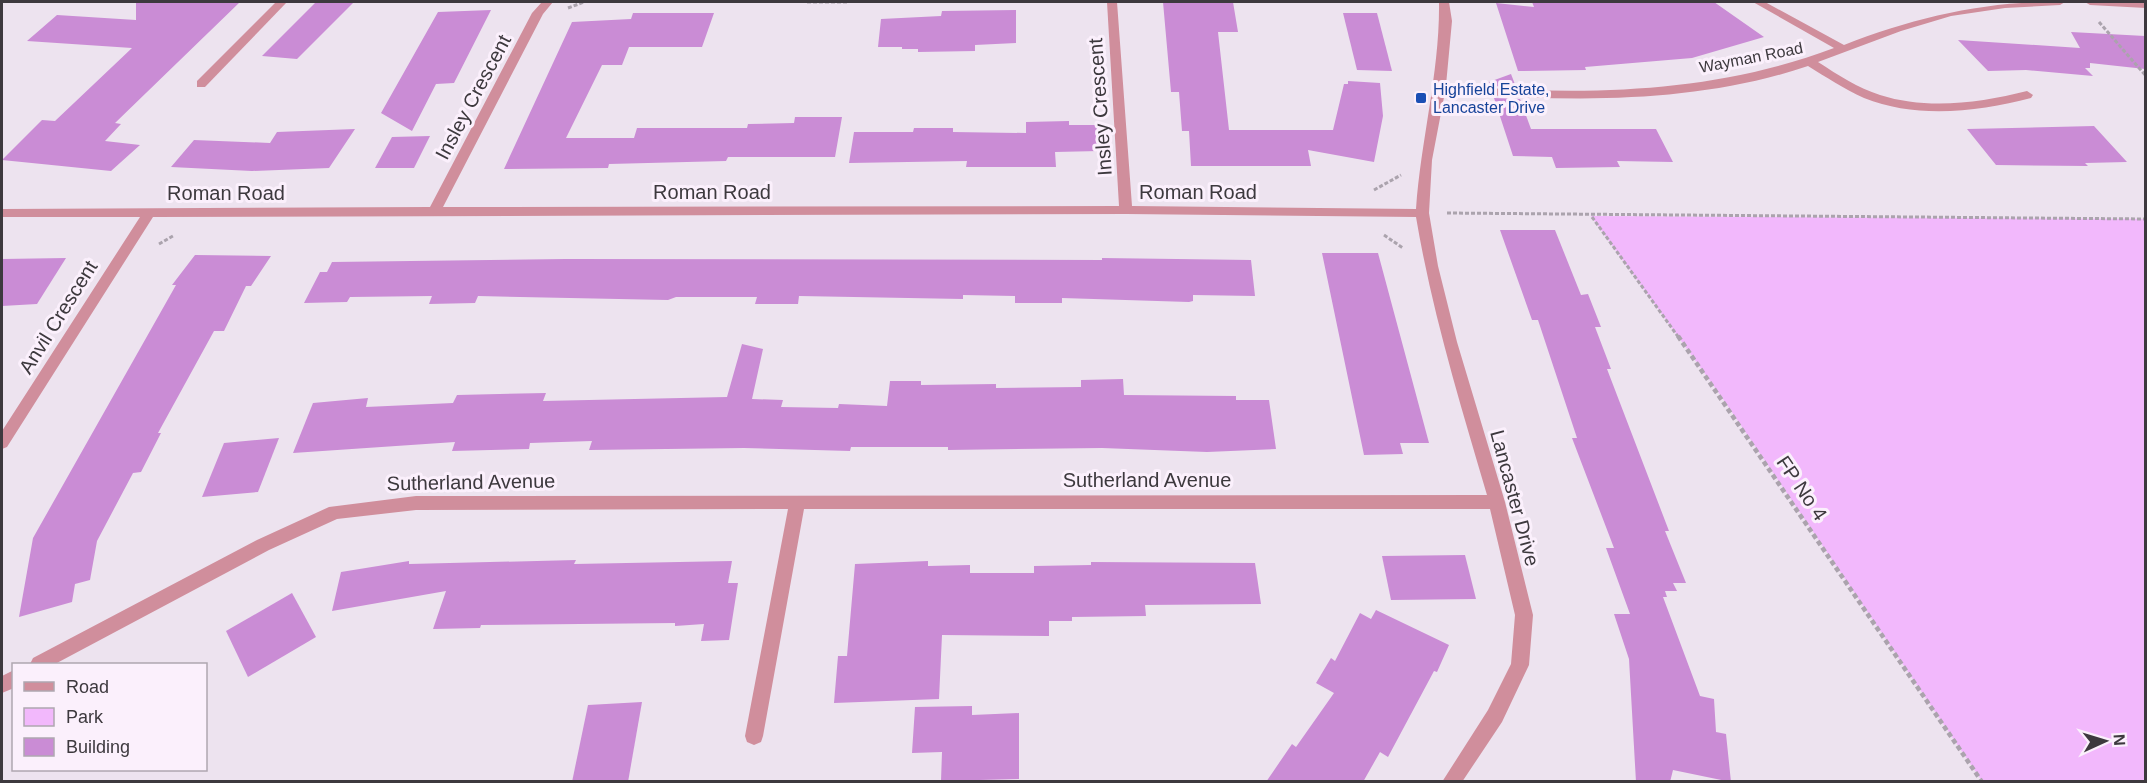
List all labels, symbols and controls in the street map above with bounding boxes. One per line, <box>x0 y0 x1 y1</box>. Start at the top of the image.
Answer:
street label: Insley Crescent <box>431 31 515 163</box>
street label: Insley Crescent <box>1084 37 1116 177</box>
street label: Wayman Road <box>1698 39 1804 76</box>
place label: Highfield Estate, Lancaster Drive <box>1433 81 1550 116</box>
marker: Highfield Estate, Lancaster Drive <box>1414 91 1428 105</box>
street label: Roman Road <box>653 181 771 203</box>
street label: Roman Road <box>1139 181 1257 203</box>
street label: Roman Road <box>167 182 285 204</box>
street label: Anvil Crescent <box>15 256 102 378</box>
street label: Lancaster Drive <box>1486 428 1544 568</box>
street label: FP No 4 <box>1772 452 1832 524</box>
street label: Sutherland Avenue <box>1063 469 1231 491</box>
street label: Sutherland Avenue <box>386 470 556 494</box>
legend <box>12 663 207 771</box>
text: Road <box>66 677 109 697</box>
text: Park <box>66 707 104 727</box>
north arrow <box>2075 711 2135 771</box>
text: N <box>2111 734 2128 746</box>
text: Building <box>66 737 130 757</box>

